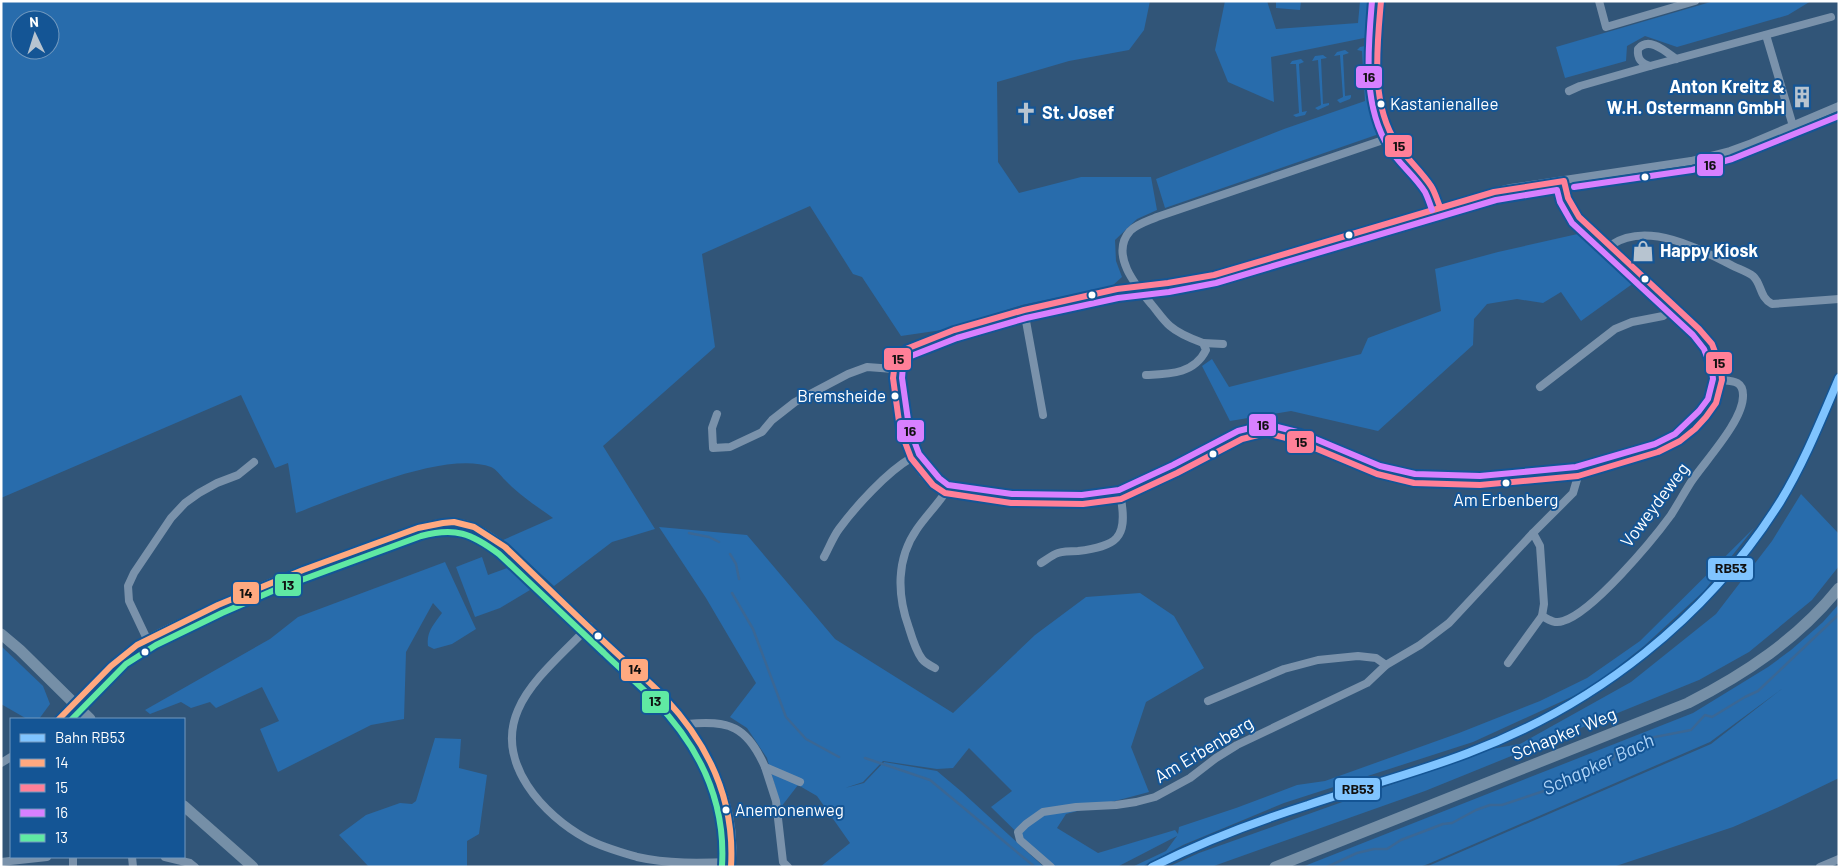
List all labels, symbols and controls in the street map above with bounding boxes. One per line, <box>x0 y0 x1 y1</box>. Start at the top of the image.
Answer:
north arrow <box>10 10 60 60</box>
text: N <box>29 13 39 30</box>
line badge: 16 <box>1355 65 1383 89</box>
text: 16 <box>1363 68 1376 85</box>
place label: Anton Kreitz & W.H. Ostermann GmbH <box>1607 75 1785 118</box>
building icon: Anton Kreitz & W.H. Ostermann GmbH <box>1789 84 1815 110</box>
place label: Kastanienallee <box>1390 93 1498 113</box>
marker: Kastanienallee <box>1376 99 1386 109</box>
church icon: St. Josef <box>1013 100 1039 126</box>
place label: St. Josef <box>1042 101 1114 123</box>
line badge: 15 <box>1384 134 1413 158</box>
text: 15 <box>1393 137 1406 154</box>
line badge: 16 <box>1696 153 1724 177</box>
text: 16 <box>1704 156 1717 173</box>
unlabelled marker <box>1640 172 1650 182</box>
unlabelled marker <box>1344 230 1354 240</box>
shop icon: Happy Kiosk <box>1630 238 1656 264</box>
place label: Happy Kiosk <box>1660 239 1758 261</box>
unlabelled marker <box>1640 274 1650 284</box>
unlabelled marker <box>1087 290 1097 300</box>
line badge: 15 <box>883 347 912 371</box>
text: 15 <box>892 350 905 367</box>
line badge: 15 <box>1705 351 1733 375</box>
text: 15 <box>1713 354 1726 371</box>
place label: Bremsheide <box>797 385 886 405</box>
marker: Bremsheide <box>890 391 900 401</box>
line badge: 16 <box>1248 413 1277 437</box>
text: 16 <box>1257 416 1270 433</box>
line badge: 16 <box>896 419 925 443</box>
text: 16 <box>904 422 917 439</box>
line badge: 15 <box>1286 430 1315 454</box>
text: 15 <box>1295 433 1308 450</box>
unlabelled marker <box>1208 449 1218 459</box>
street label: Voweydeweg <box>1615 458 1693 551</box>
marker: Am Erbenberg <box>1501 478 1511 488</box>
place label: Am Erbenberg <box>1454 489 1558 509</box>
line badge: RB53 <box>1707 557 1754 581</box>
text: RB53 <box>1715 559 1747 576</box>
line badge: 13 <box>274 573 302 597</box>
text: 13 <box>282 576 294 593</box>
line badge: 14 <box>232 581 260 605</box>
text: 14 <box>239 584 253 601</box>
unlabelled marker <box>593 631 603 641</box>
unlabelled marker <box>140 647 150 657</box>
line badge: 14 <box>620 658 649 682</box>
text: 14 <box>628 660 642 677</box>
line badge: 13 <box>641 690 670 714</box>
text: 13 <box>649 692 661 709</box>
street label: Schapker Weg <box>1508 702 1619 764</box>
street label: Am Erbenberg <box>1150 711 1257 787</box>
legend <box>10 718 185 858</box>
text: Bahn RB53 <box>55 728 125 746</box>
water label: Schapker Bach <box>1538 728 1657 799</box>
text: 14 <box>55 753 69 771</box>
line badge: RB53 <box>1334 777 1381 801</box>
text: 15 <box>55 778 68 796</box>
text: RB53 <box>1342 780 1374 797</box>
place label: Anemonenweg <box>735 799 844 819</box>
text: 16 <box>55 803 68 821</box>
marker: Anemonenweg <box>721 805 731 815</box>
text: 13 <box>55 828 68 846</box>

